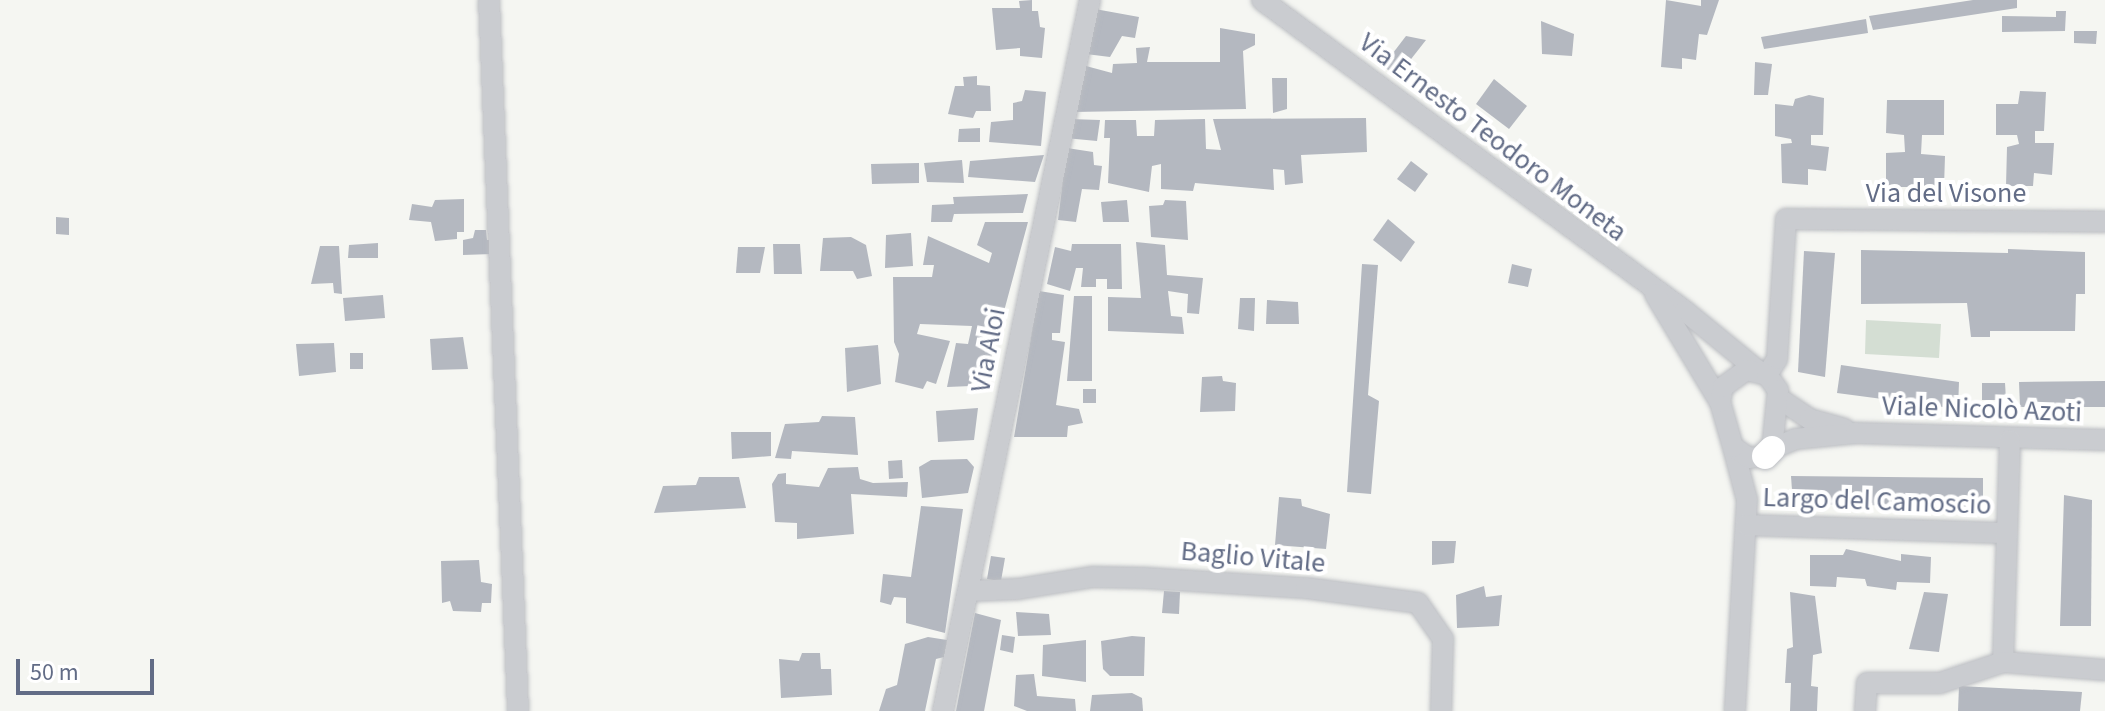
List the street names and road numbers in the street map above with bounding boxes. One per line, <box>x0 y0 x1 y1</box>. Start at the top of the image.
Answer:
street label: Via Ernesto Teodoro Moneta <box>1353 25 1633 249</box>
street label: Via del Visone <box>1866 176 2026 210</box>
street label: Via Aloi <box>963 305 1013 395</box>
street label: Viale Nicolò Azoti <box>1881 389 2083 429</box>
street label: Largo del Camoscio <box>1762 480 1992 522</box>
street label: Baglio Vitale <box>1179 534 1327 580</box>

